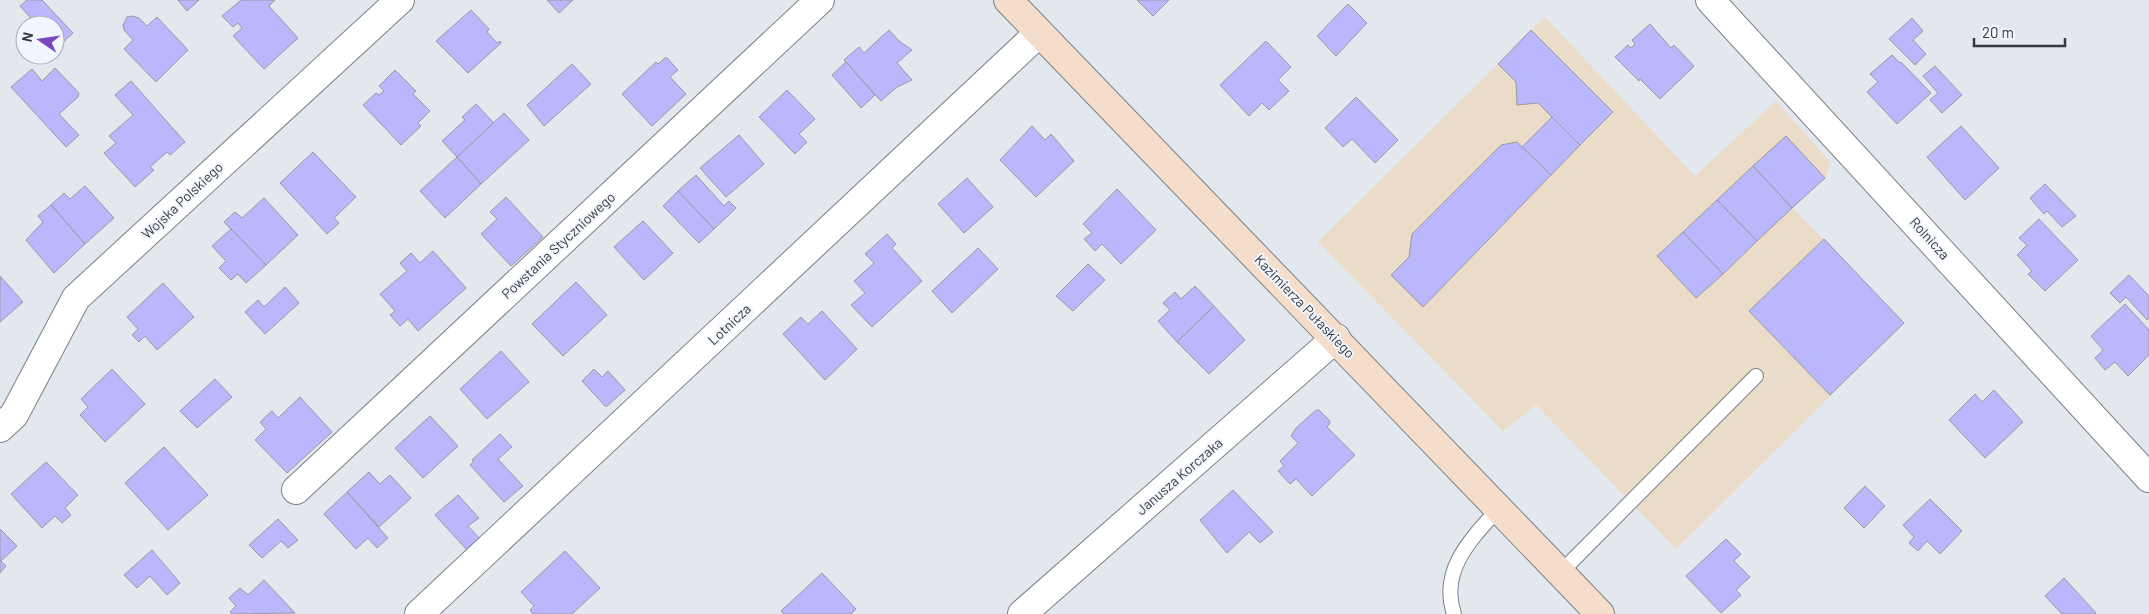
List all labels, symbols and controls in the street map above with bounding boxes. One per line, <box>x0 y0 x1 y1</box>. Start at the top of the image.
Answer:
north arrow <box>15 15 65 65</box>
scale bar <box>1974 15 2065 47</box>
text: 20 m <box>1982 23 2014 41</box>
text: N <box>18 31 36 43</box>
street label: Wojska Polskiego <box>138 158 226 242</box>
street label: Powstania Styczniowego <box>498 188 618 302</box>
street label: Rolnicza <box>1907 213 1953 263</box>
street label: Kazimierza Pułaskiego <box>1251 251 1359 361</box>
street label: Lotnicza <box>704 300 754 348</box>
street label: Janusza Korczaka <box>1132 434 1226 518</box>

